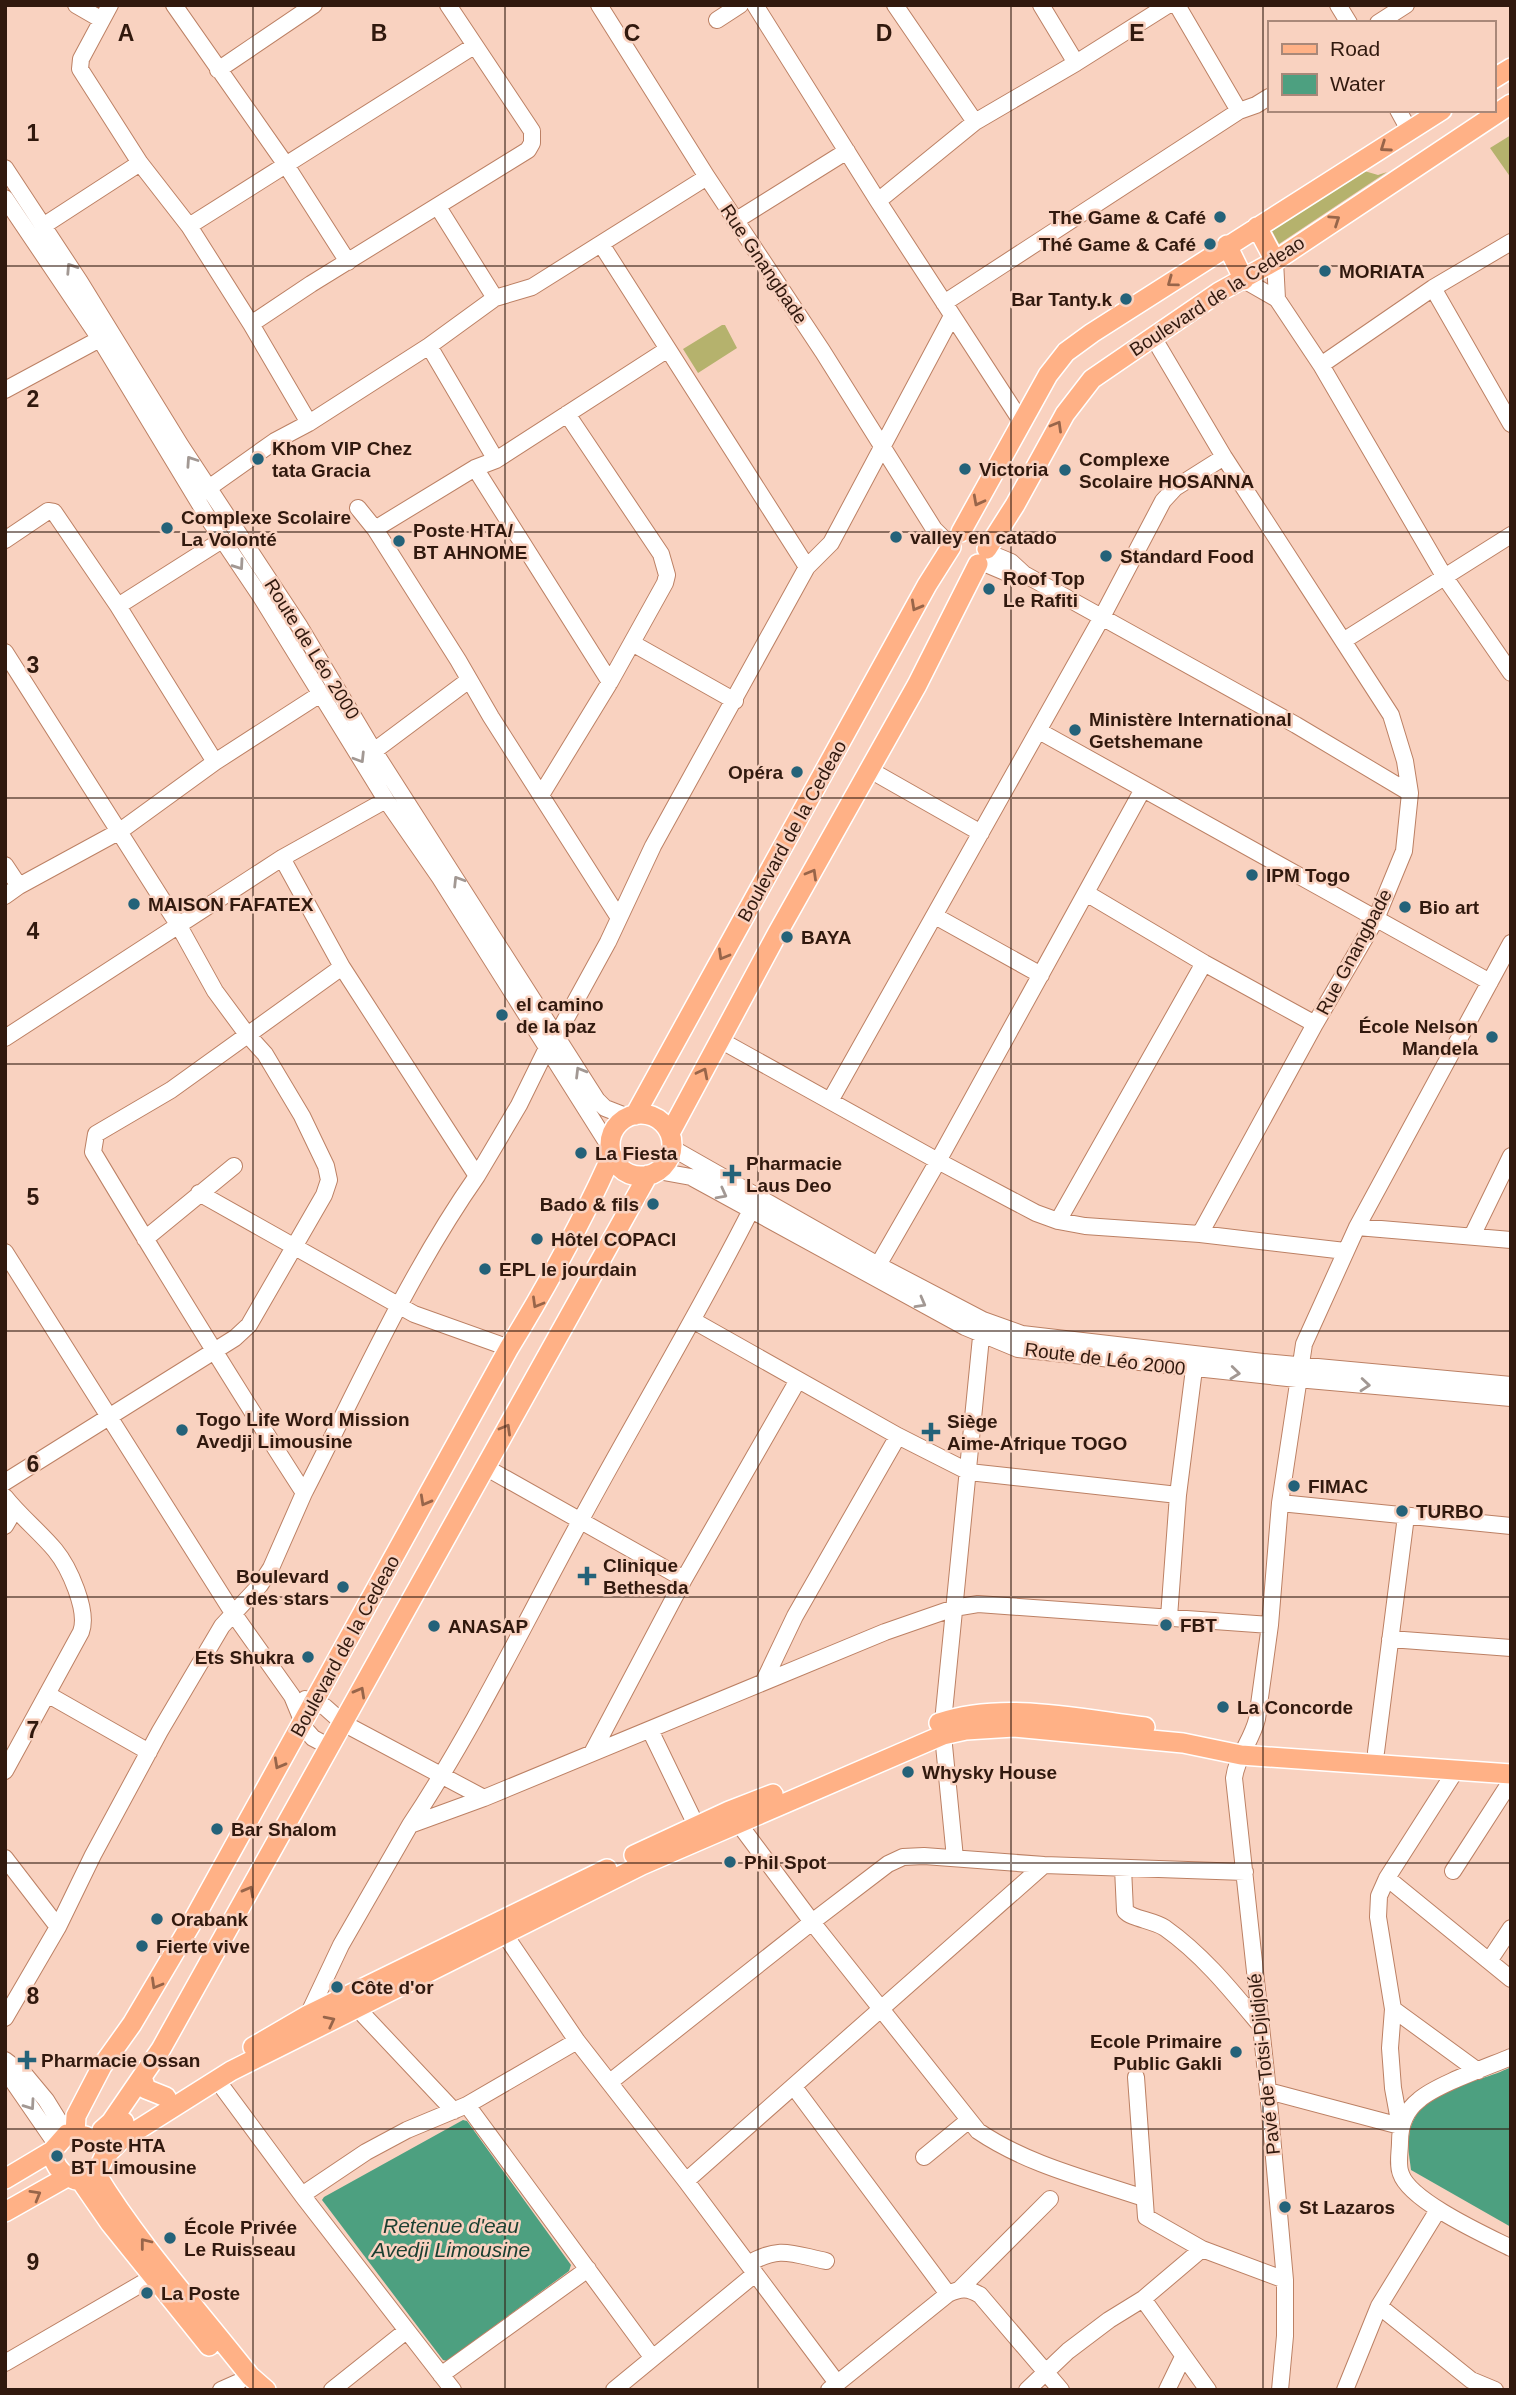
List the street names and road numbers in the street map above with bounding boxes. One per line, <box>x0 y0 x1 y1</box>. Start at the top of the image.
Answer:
street label: Rue Gnangbade <box>716 200 812 328</box>
street label: Boulevard de la Cedeao <box>1126 232 1308 360</box>
street label: Route de Léo 2000 <box>260 575 364 723</box>
street label: Boulevard de la Cedeao <box>733 737 851 925</box>
street label: Rue Gnangbade <box>1312 886 1396 1018</box>
street label: Route de Léo 2000 <box>1024 1339 1186 1379</box>
street label: Boulevard de la Cedeao <box>286 1552 404 1740</box>
street label: Pavé de Totsi-Djidjolé <box>1244 1972 1284 2156</box>

